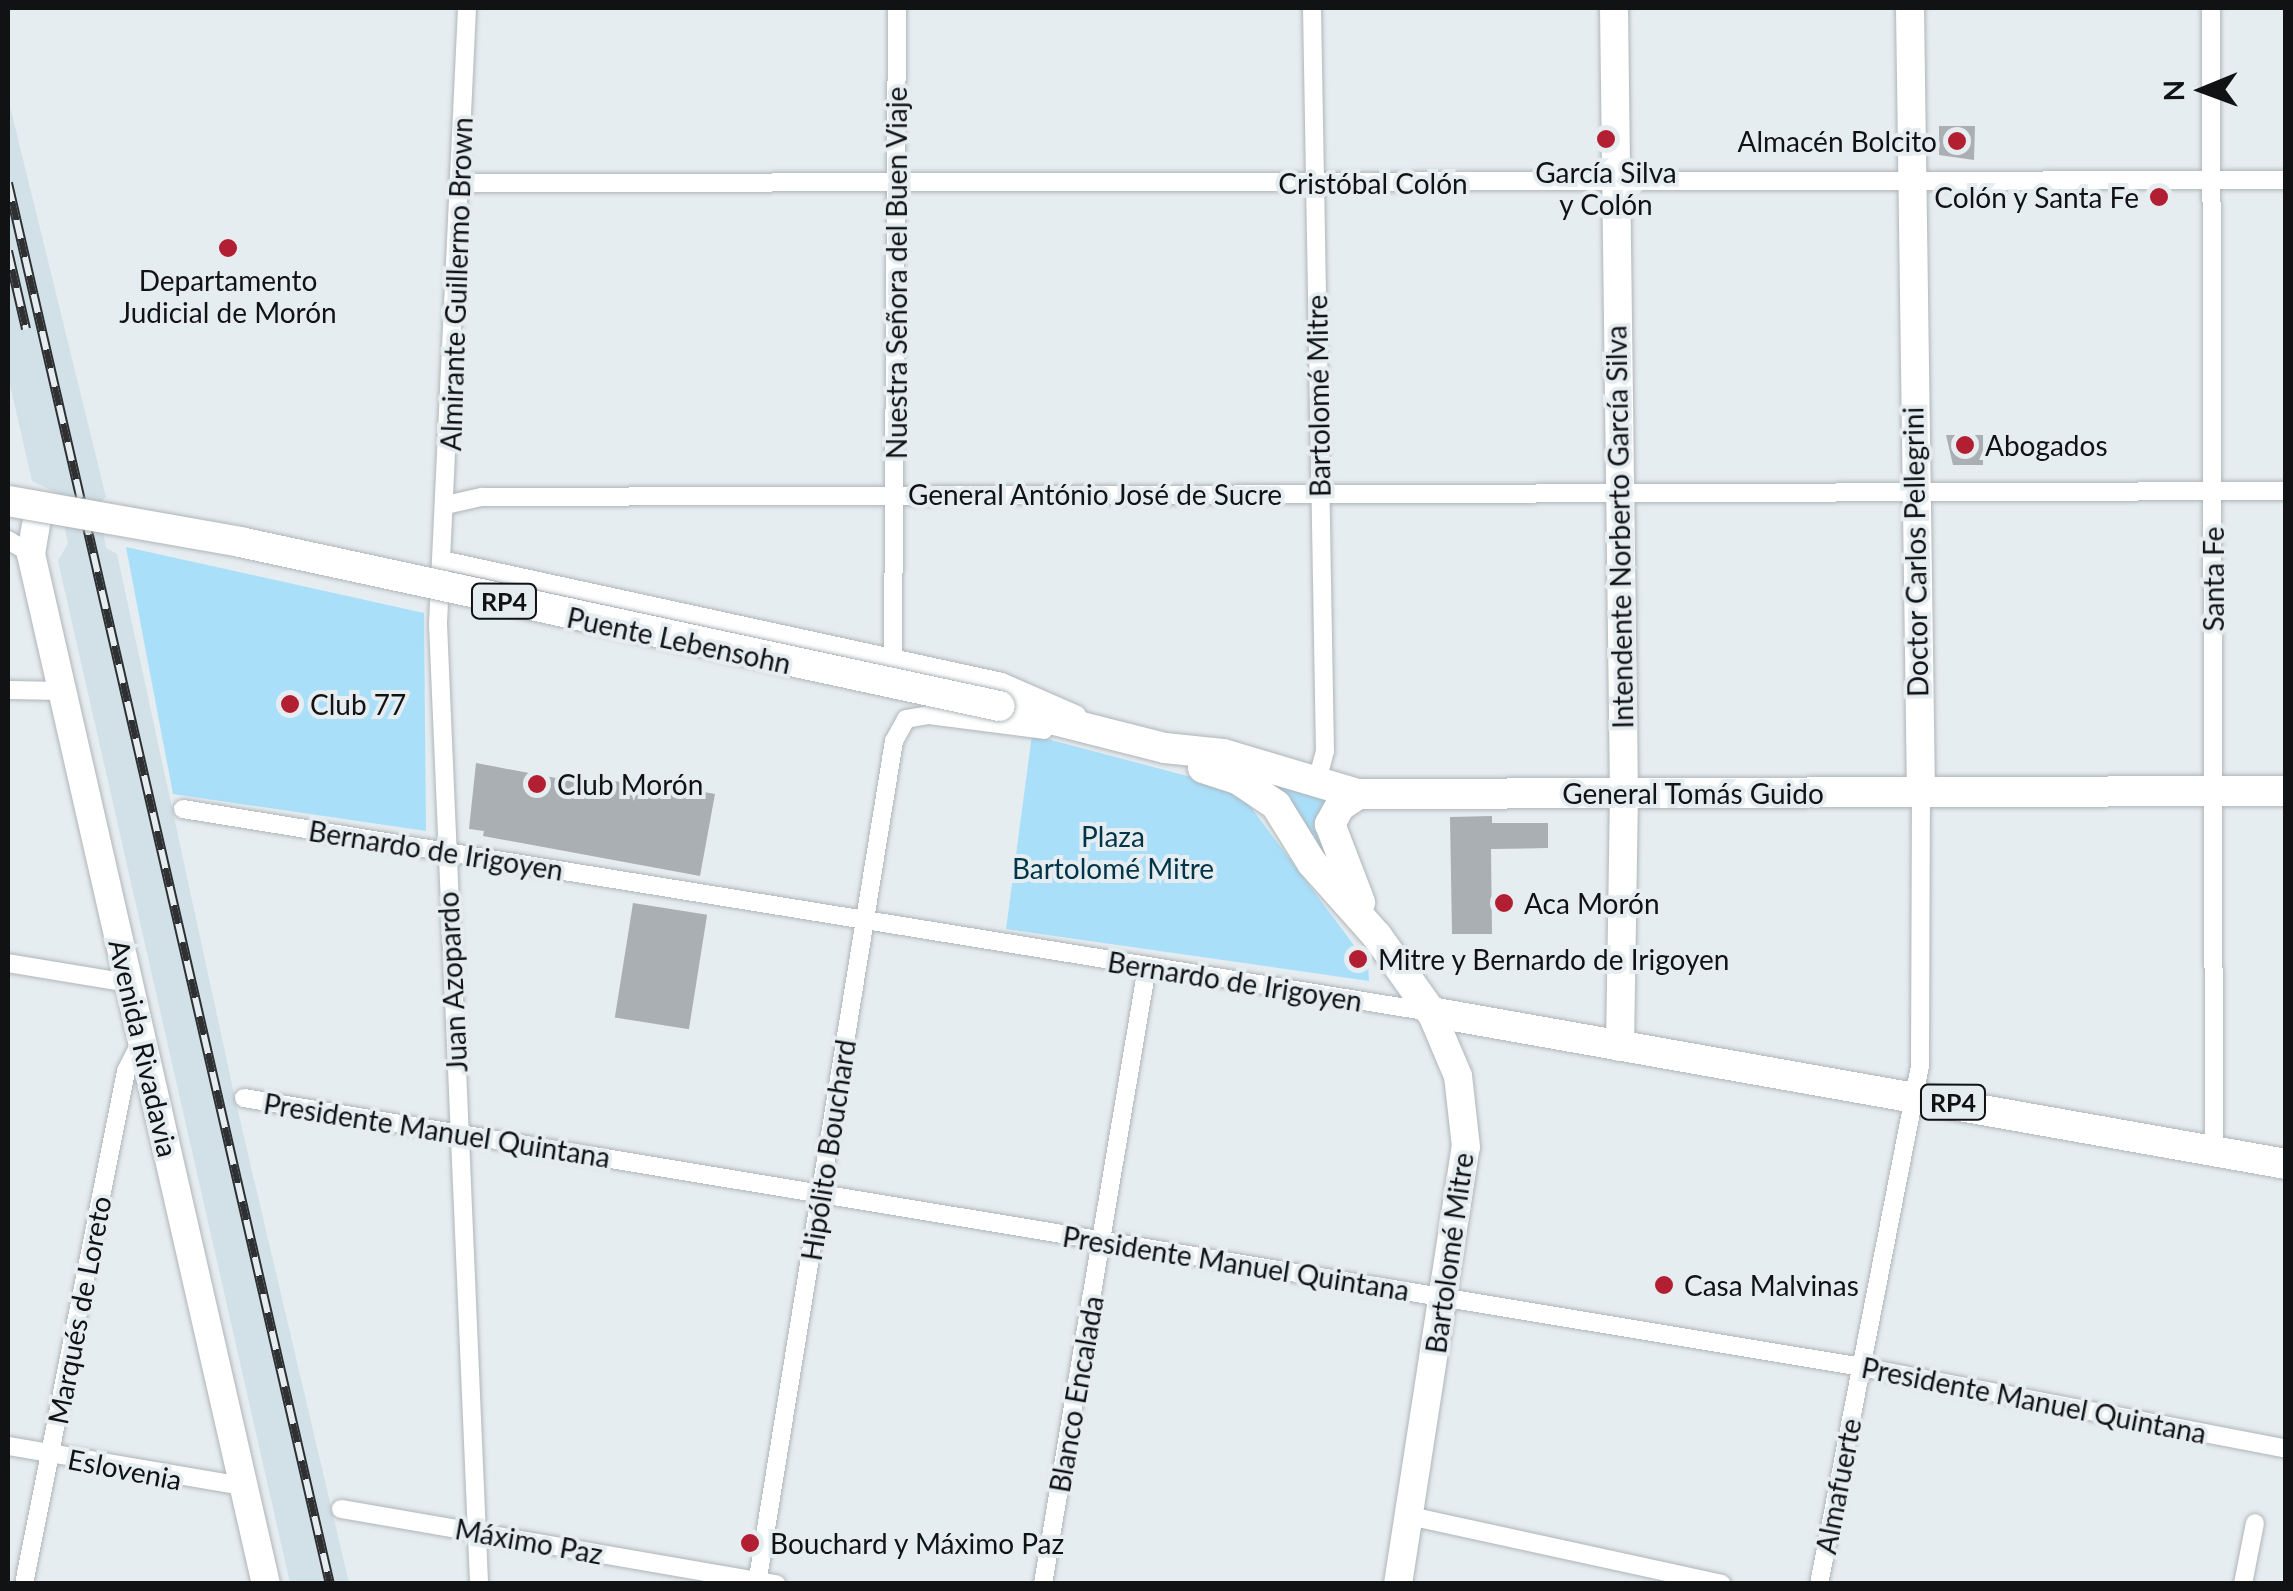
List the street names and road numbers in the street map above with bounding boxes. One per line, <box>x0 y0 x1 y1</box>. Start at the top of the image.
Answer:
street label: Nuestra Señora del Buen Viaje <box>879 86 913 460</box>
street label: Almirante Guillermo Brown <box>433 117 479 451</box>
street label: Cristóbal Colón <box>1278 166 1468 200</box>
street label: Bartolomé Mitre <box>1299 295 1337 497</box>
street label: Intendente Norberto García Silva <box>1599 325 1639 729</box>
street label: Doctor Carlos Pellegrini <box>1896 406 1934 698</box>
street label: General António José de Sucre <box>907 477 1283 511</box>
street label: Santa Fe <box>2196 527 2230 631</box>
road number: RP4 <box>469 581 539 621</box>
street label: Puente Lebensohn <box>564 600 794 680</box>
street label: General Tomás Guido <box>1562 776 1824 810</box>
street label: Bernardo de Irigoyen <box>306 813 566 887</box>
street label: Juan Azopardo <box>430 890 474 1074</box>
street label: Avenida Rivadavia <box>103 936 185 1160</box>
street label: Bernardo de Irigoyen <box>1105 944 1365 1018</box>
street label: Hipólito Bouchard <box>794 1037 862 1263</box>
road number: RP4 <box>1918 1082 1988 1122</box>
street label: Presidente Manuel Quintana <box>261 1086 613 1174</box>
street label: Bartolomé Mitre <box>1418 1151 1480 1355</box>
street label: Marqués de Loreto <box>40 1193 118 1427</box>
street label: Presidente Manuel Quintana <box>1060 1219 1412 1307</box>
street label: Blanco Encalada <box>1042 1293 1110 1495</box>
street label: Presidente Manuel Quintana <box>1859 1350 2209 1450</box>
street label: Almafuerte <box>1808 1415 1868 1557</box>
street label: Eslovenia <box>65 1442 185 1496</box>
street label: Máximo Paz <box>453 1512 605 1570</box>

